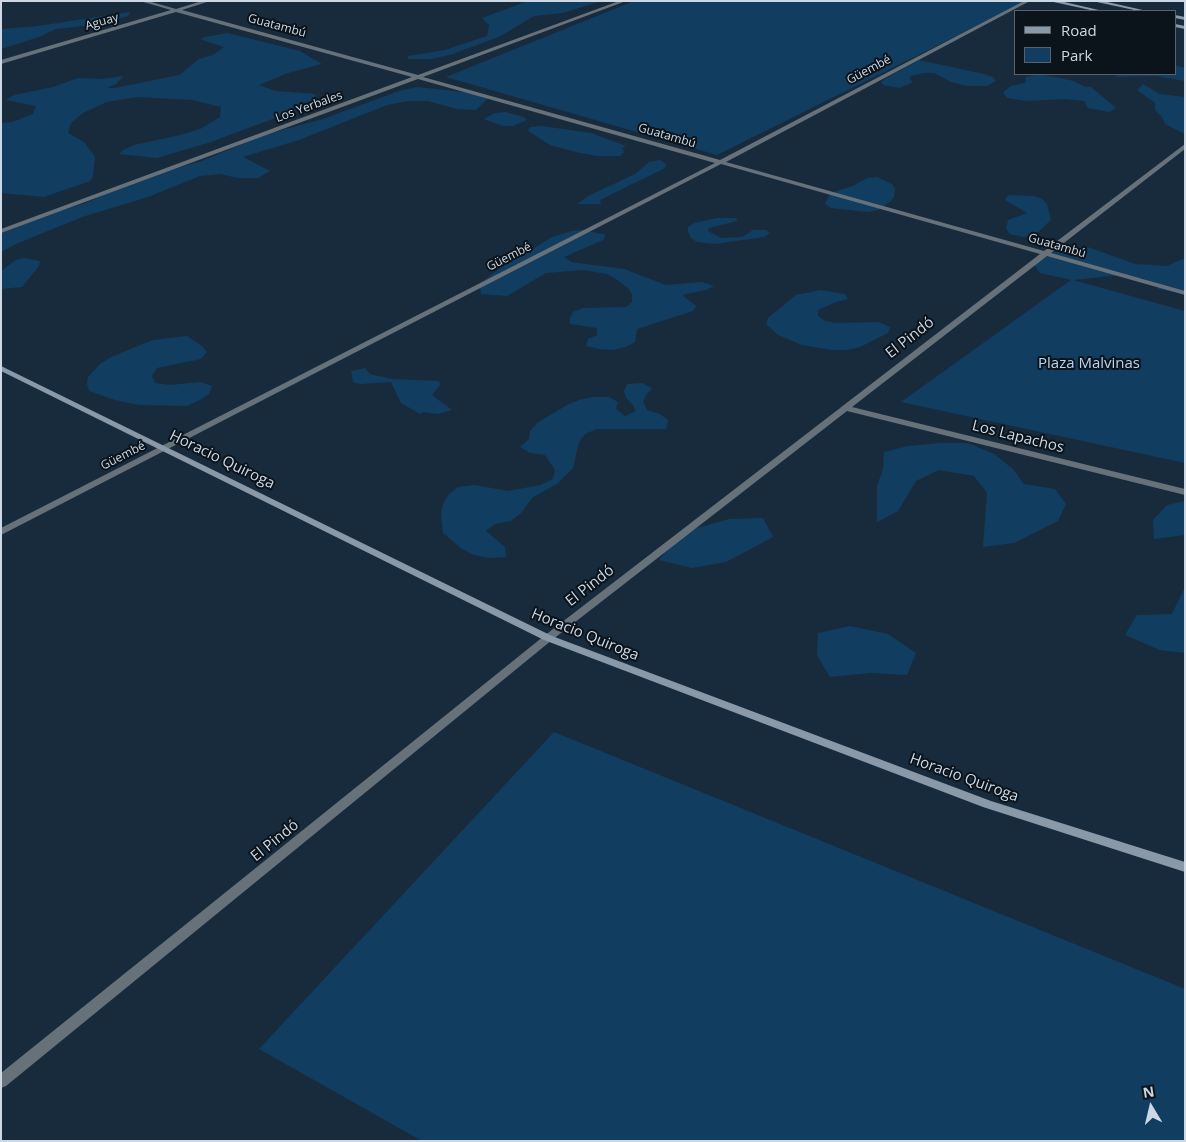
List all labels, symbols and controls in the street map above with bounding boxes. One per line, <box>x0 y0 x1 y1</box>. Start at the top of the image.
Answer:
street label: Aguay <box>84 10 120 34</box>
legend <box>1014 10 1176 75</box>
street label: Guatambú <box>246 11 308 41</box>
text: Road <box>1061 20 1097 40</box>
text: Park <box>1061 45 1092 65</box>
street label: Güembé <box>844 52 894 88</box>
street label: Los Yerbales <box>274 88 344 126</box>
street label: Guatambú <box>636 121 698 151</box>
street label: Guatambú <box>1026 231 1088 261</box>
street label: Güembé <box>484 240 534 274</box>
street label: El Pindó <box>882 314 938 362</box>
park label: Plaza Malvinas <box>1038 355 1140 373</box>
street label: Los Lapachos <box>970 417 1066 457</box>
street label: Horacio Quiroga <box>166 427 278 493</box>
street label: Güembé <box>98 439 148 473</box>
street label: El Pindó <box>562 562 618 610</box>
street label: Horacio Quiroga <box>528 605 642 665</box>
street label: Horacio Quiroga <box>907 750 1021 806</box>
street label: El Pindó <box>247 816 303 866</box>
text: N <box>1141 1081 1156 1102</box>
north arrow <box>1126 1082 1176 1132</box>

